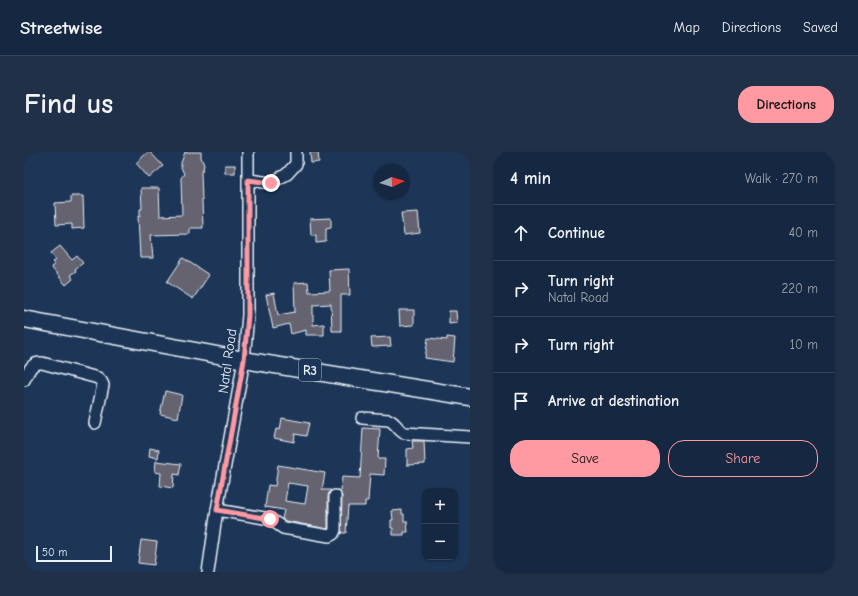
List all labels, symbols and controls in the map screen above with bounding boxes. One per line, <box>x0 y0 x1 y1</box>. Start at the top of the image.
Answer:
text: Streetwise <box>20 17 102 39</box>
text: Map <box>673 19 700 36</box>
text: Directions <box>722 19 781 36</box>
text: Saved <box>803 19 838 36</box>
button: Directions <box>738 86 834 123</box>
text: Find us <box>24 88 113 120</box>
north arrow <box>374 164 410 200</box>
text: 4 min <box>510 169 551 188</box>
text: Walk · 270 m <box>745 171 818 186</box>
route end <box>262 174 280 192</box>
icon: ahead <box>510 222 532 244</box>
text: Continue <box>548 224 605 242</box>
text: 40 m <box>789 225 818 240</box>
text: Turn right <box>548 272 614 290</box>
icon: right <box>510 278 532 300</box>
text: 220 m <box>781 281 818 296</box>
text: Natal Road <box>548 290 609 305</box>
street label: Natal Road <box>215 328 240 395</box>
icon: right <box>510 334 532 356</box>
text: Turn right <box>548 336 614 354</box>
text: 10 m <box>790 337 818 352</box>
road number: R3 <box>299 359 321 381</box>
icon: arrive <box>510 390 532 412</box>
text: Arrive at destination <box>548 392 679 410</box>
button: Save <box>510 440 660 477</box>
button: Share <box>668 440 818 477</box>
map controls <box>422 488 458 560</box>
button: + <box>422 488 458 524</box>
route start <box>261 510 279 528</box>
button: − <box>422 524 458 560</box>
scale bar <box>36 544 112 563</box>
text: 50 m <box>42 546 67 559</box>

